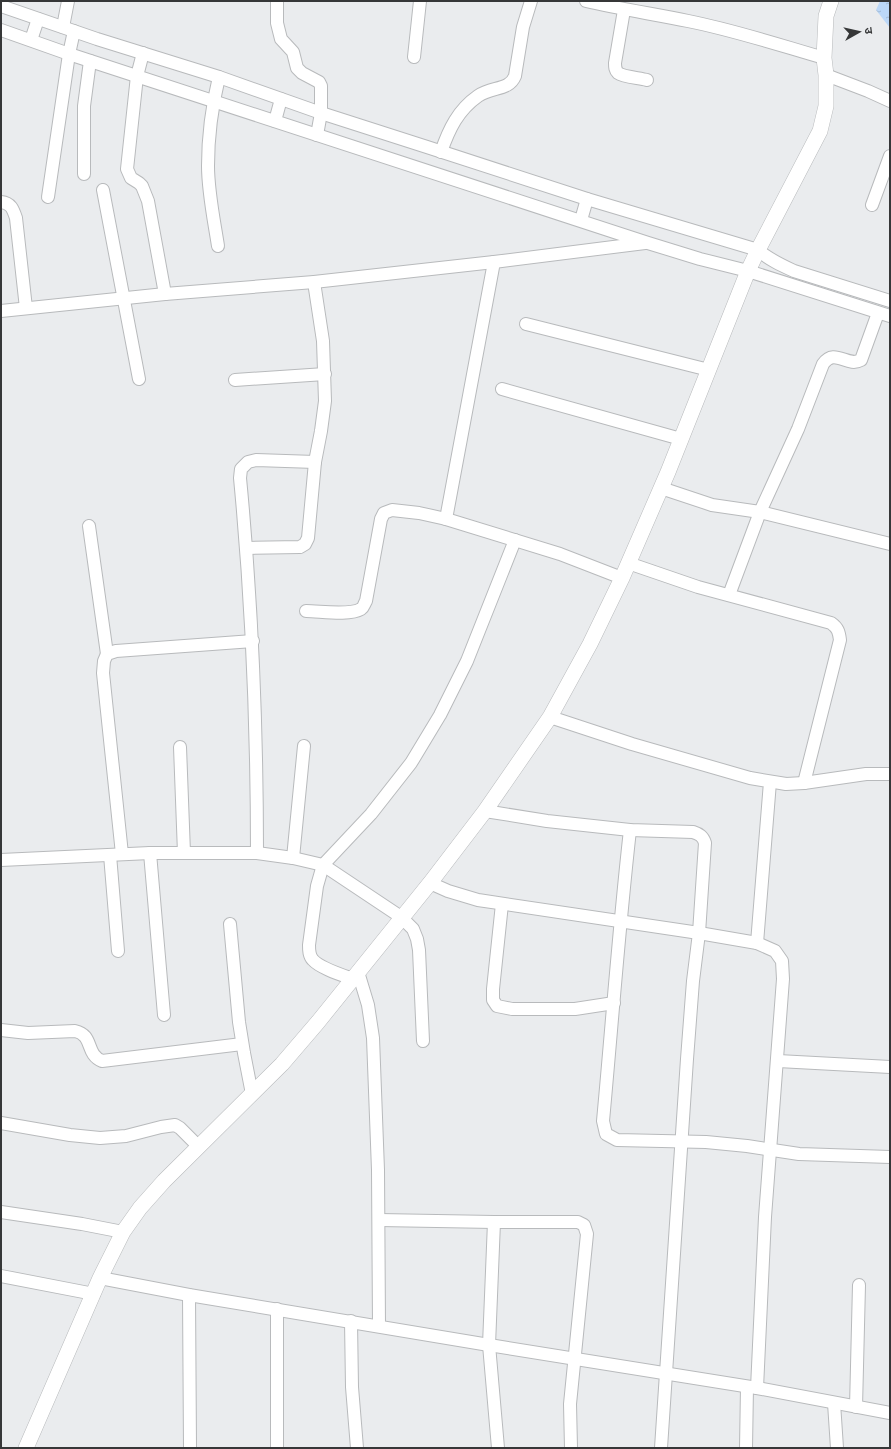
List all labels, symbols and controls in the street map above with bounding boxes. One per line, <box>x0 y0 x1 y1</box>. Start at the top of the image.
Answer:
north arrow <box>839 12 879 52</box>
text: उ <box>862 27 875 35</box>

